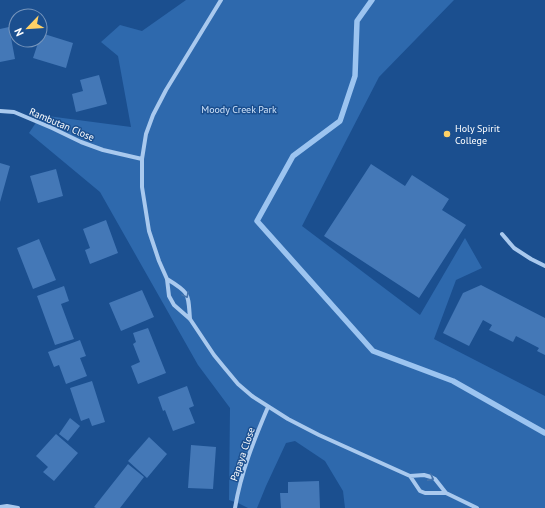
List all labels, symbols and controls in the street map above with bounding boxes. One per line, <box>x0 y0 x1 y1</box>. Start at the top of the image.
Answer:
north arrow <box>8 8 48 48</box>
text: N <box>11 26 27 38</box>
park label: Moody Creek Park <box>201 103 277 116</box>
street label: Rambutan Close <box>27 105 96 144</box>
place label: Holy Spirit College <box>455 122 500 147</box>
marker: Holy Spirit College <box>442 129 452 139</box>
one-way arrow <box>181 291 188 298</box>
street label: Papaya Close <box>227 426 258 483</box>
one-way arrow <box>426 473 434 481</box>

